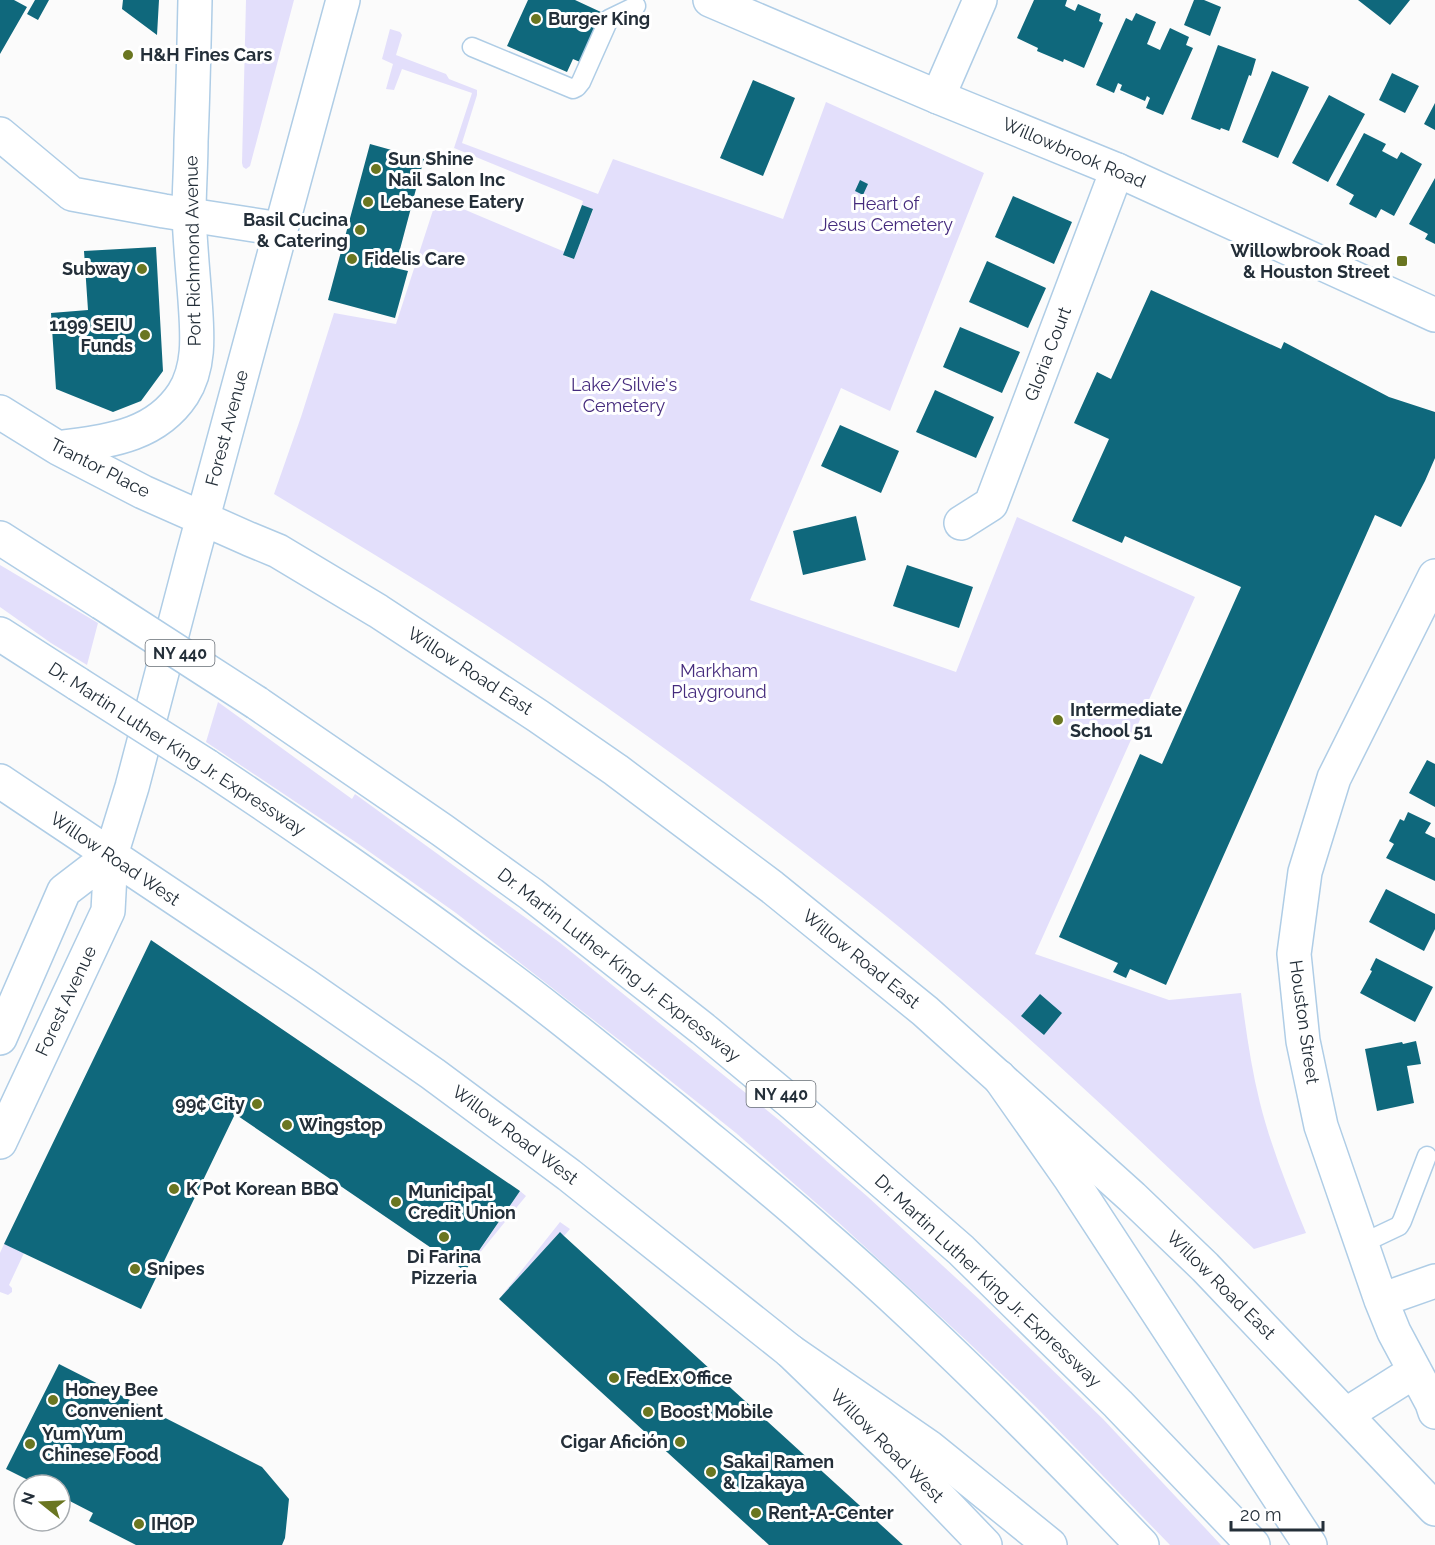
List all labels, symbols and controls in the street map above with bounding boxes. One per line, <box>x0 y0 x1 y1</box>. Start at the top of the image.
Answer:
place label: Burger King <box>548 8 650 29</box>
marker: Burger King <box>529 12 543 26</box>
place label: H&H Fines Cars <box>140 44 272 65</box>
marker: H&H Fines Cars <box>121 48 135 62</box>
street label: Willowbrook Road <box>999 113 1149 192</box>
place label: Sun Shine Nail Salon Inc <box>388 148 505 190</box>
street label: Port Richmond Avenue <box>180 155 205 347</box>
marker: Sun Shine Nail Salon Inc <box>369 162 383 176</box>
place label: Lebanese Eatery <box>380 191 524 212</box>
park label: Heart of Jesus Cemetery <box>819 193 953 235</box>
marker: Lebanese Eatery <box>361 195 375 209</box>
place label: Basil Cucina & Catering <box>243 209 348 251</box>
marker: Basil Cucina & Catering <box>353 223 367 237</box>
place label: Willowbrook Road & Houston Street <box>1230 240 1390 282</box>
place label: Fidelis Care <box>364 248 465 269</box>
marker: Fidelis Care <box>345 252 359 266</box>
marker: Willowbrook Road & Houston Street <box>1395 254 1409 268</box>
place label: Subway <box>62 258 130 279</box>
marker: Subway <box>135 262 149 276</box>
street label: Gloria Court <box>1020 304 1075 404</box>
place label: 1199 SEIU Funds <box>49 314 133 356</box>
marker: 1199 SEIU Funds <box>138 328 152 342</box>
street label: Forest Avenue <box>201 367 252 488</box>
park label: Lake/Silvie's Cemetery <box>571 374 677 416</box>
street label: Trantor Place <box>47 433 154 502</box>
street label: Willow Road East <box>404 622 537 719</box>
road number: NY 440 <box>146 640 214 666</box>
street label: Dr. Martin Luther King Jr. Expressway <box>45 658 310 840</box>
park label: Markham Playground <box>671 660 767 702</box>
place label: Intermediate School 51 <box>1070 699 1182 741</box>
marker: Intermediate School 51 <box>1051 713 1065 727</box>
street label: Willow Road West <box>47 807 184 910</box>
street label: Dr. Martin Luther King Jr. Expressway <box>494 863 745 1066</box>
street label: Willow Road East <box>798 905 924 1012</box>
street label: Forest Avenue <box>31 942 100 1059</box>
street label: Houston Street <box>1285 959 1324 1085</box>
street label: Willow Road West <box>448 1081 582 1189</box>
road number: NY 440 <box>746 1081 816 1107</box>
place label: 99¢ City <box>175 1093 245 1114</box>
marker: 99¢ City <box>250 1097 264 1111</box>
place label: Wingstop <box>299 1114 383 1135</box>
marker: Wingstop <box>280 1118 294 1132</box>
street label: Dr. Martin Luther King Jr. Expressway <box>871 1170 1106 1391</box>
place label: K Pot Korean BBQ <box>186 1178 339 1199</box>
place label: Municipal Credit Union <box>408 1181 516 1223</box>
marker: K Pot Korean BBQ <box>167 1182 181 1196</box>
marker: Municipal Credit Union <box>389 1195 403 1209</box>
street label: Willow Road East <box>1163 1226 1280 1343</box>
marker: Di Farina Pizzeria <box>437 1230 451 1244</box>
place label: Di Farina Pizzeria <box>407 1246 481 1288</box>
place label: Snipes <box>147 1258 205 1279</box>
marker: Snipes <box>128 1262 142 1276</box>
place label: FedEx Office <box>626 1367 732 1388</box>
marker: FedEx Office <box>607 1371 621 1385</box>
place label: Honey Bee Convenient <box>65 1379 163 1421</box>
street label: Willow Road West <box>826 1385 948 1507</box>
marker: Honey Bee Convenient <box>46 1393 60 1407</box>
place label: Boost Mobile <box>660 1401 773 1422</box>
marker: Boost Mobile <box>641 1405 655 1419</box>
place label: Yum Yum Chinese Food <box>42 1423 159 1465</box>
place label: Cigar Afición <box>560 1431 668 1452</box>
marker: Cigar Afición <box>673 1435 687 1449</box>
marker: Yum Yum Chinese Food <box>23 1437 37 1451</box>
place label: Sakai Ramen & Izakaya <box>723 1451 834 1493</box>
marker: Sakai Ramen & Izakaya <box>704 1465 718 1479</box>
north arrow <box>12 1473 72 1533</box>
text: N <box>17 1490 39 1507</box>
scale bar <box>1231 1494 1322 1532</box>
place label: Rent-A-Center <box>768 1502 894 1523</box>
text: 20 m <box>1240 1504 1282 1525</box>
marker: Rent-A-Center <box>749 1506 763 1520</box>
place label: IHOP <box>151 1513 194 1534</box>
marker: IHOP <box>132 1517 146 1531</box>

